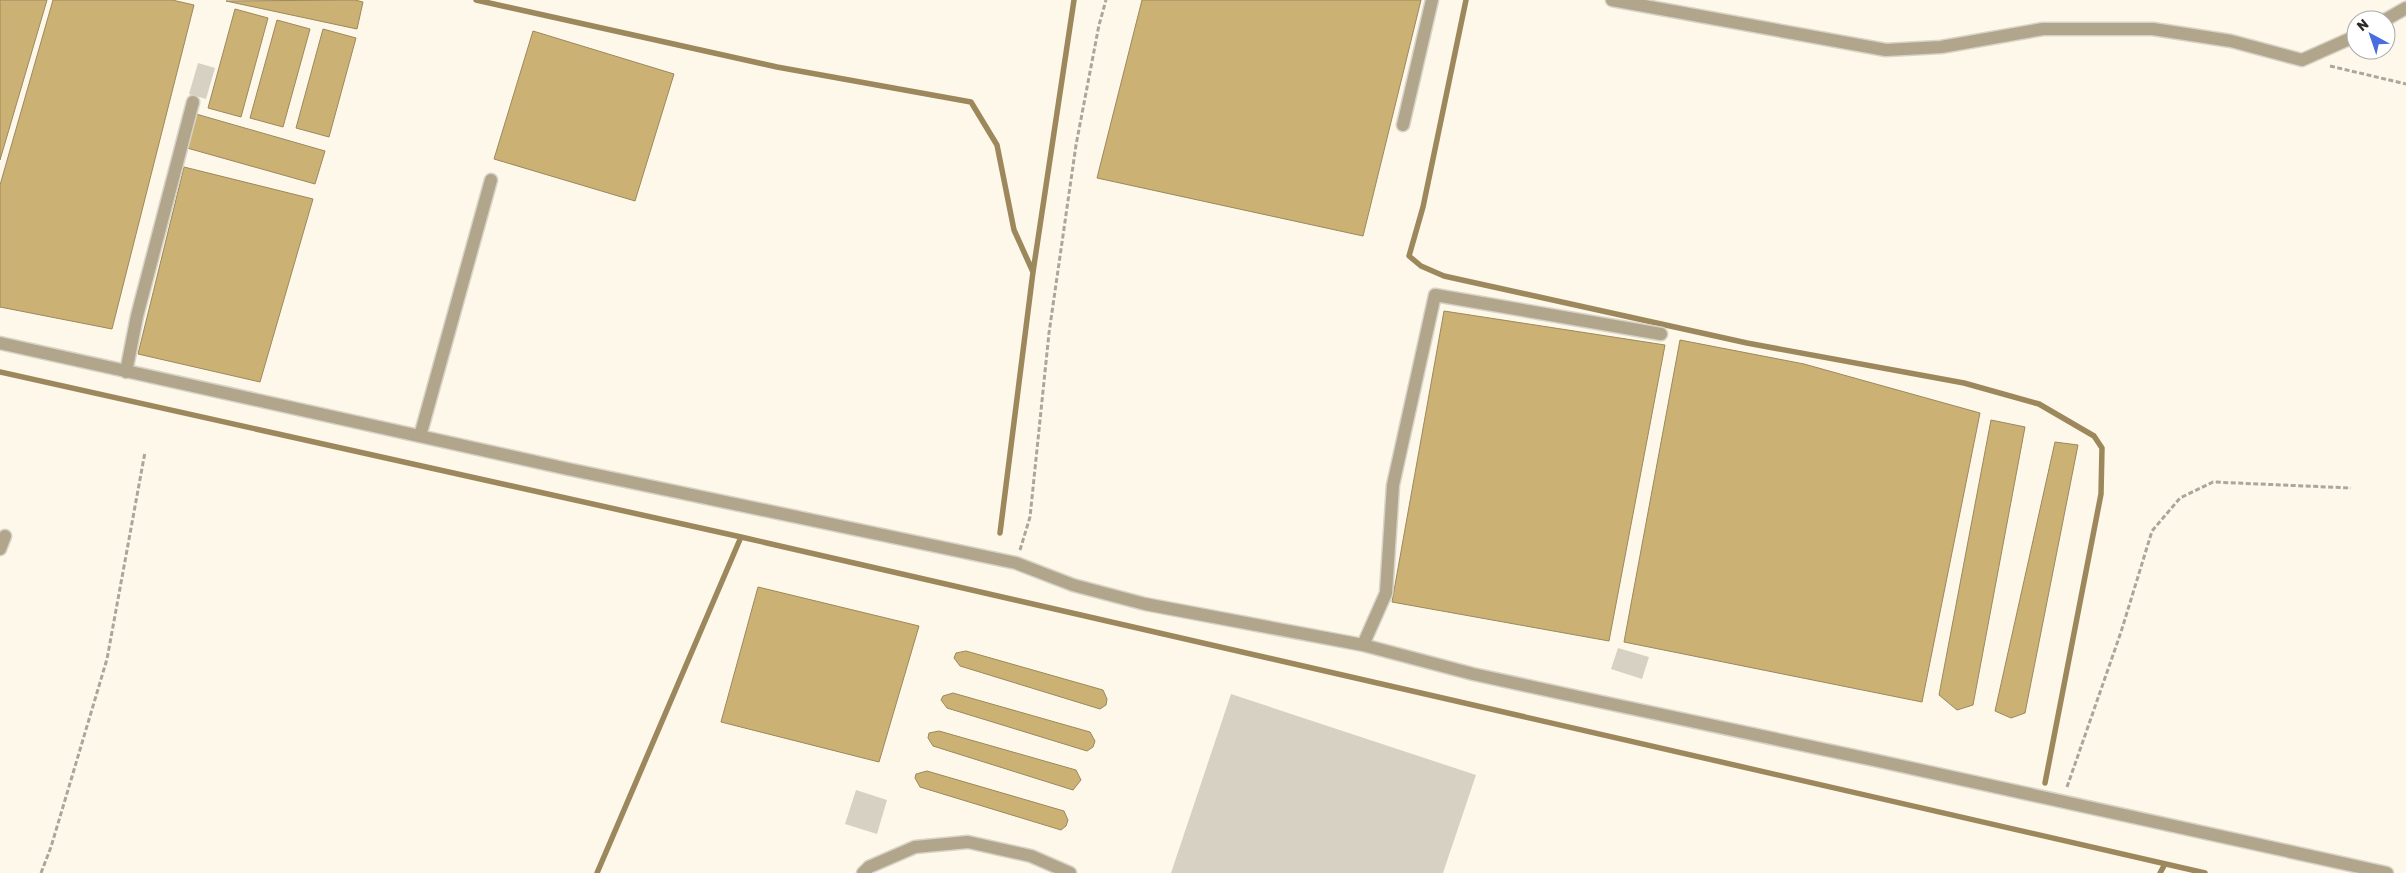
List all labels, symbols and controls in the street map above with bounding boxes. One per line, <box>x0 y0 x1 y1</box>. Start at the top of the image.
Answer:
north arrow <box>2346 10 2396 60</box>
text: N <box>2354 16 2372 35</box>

